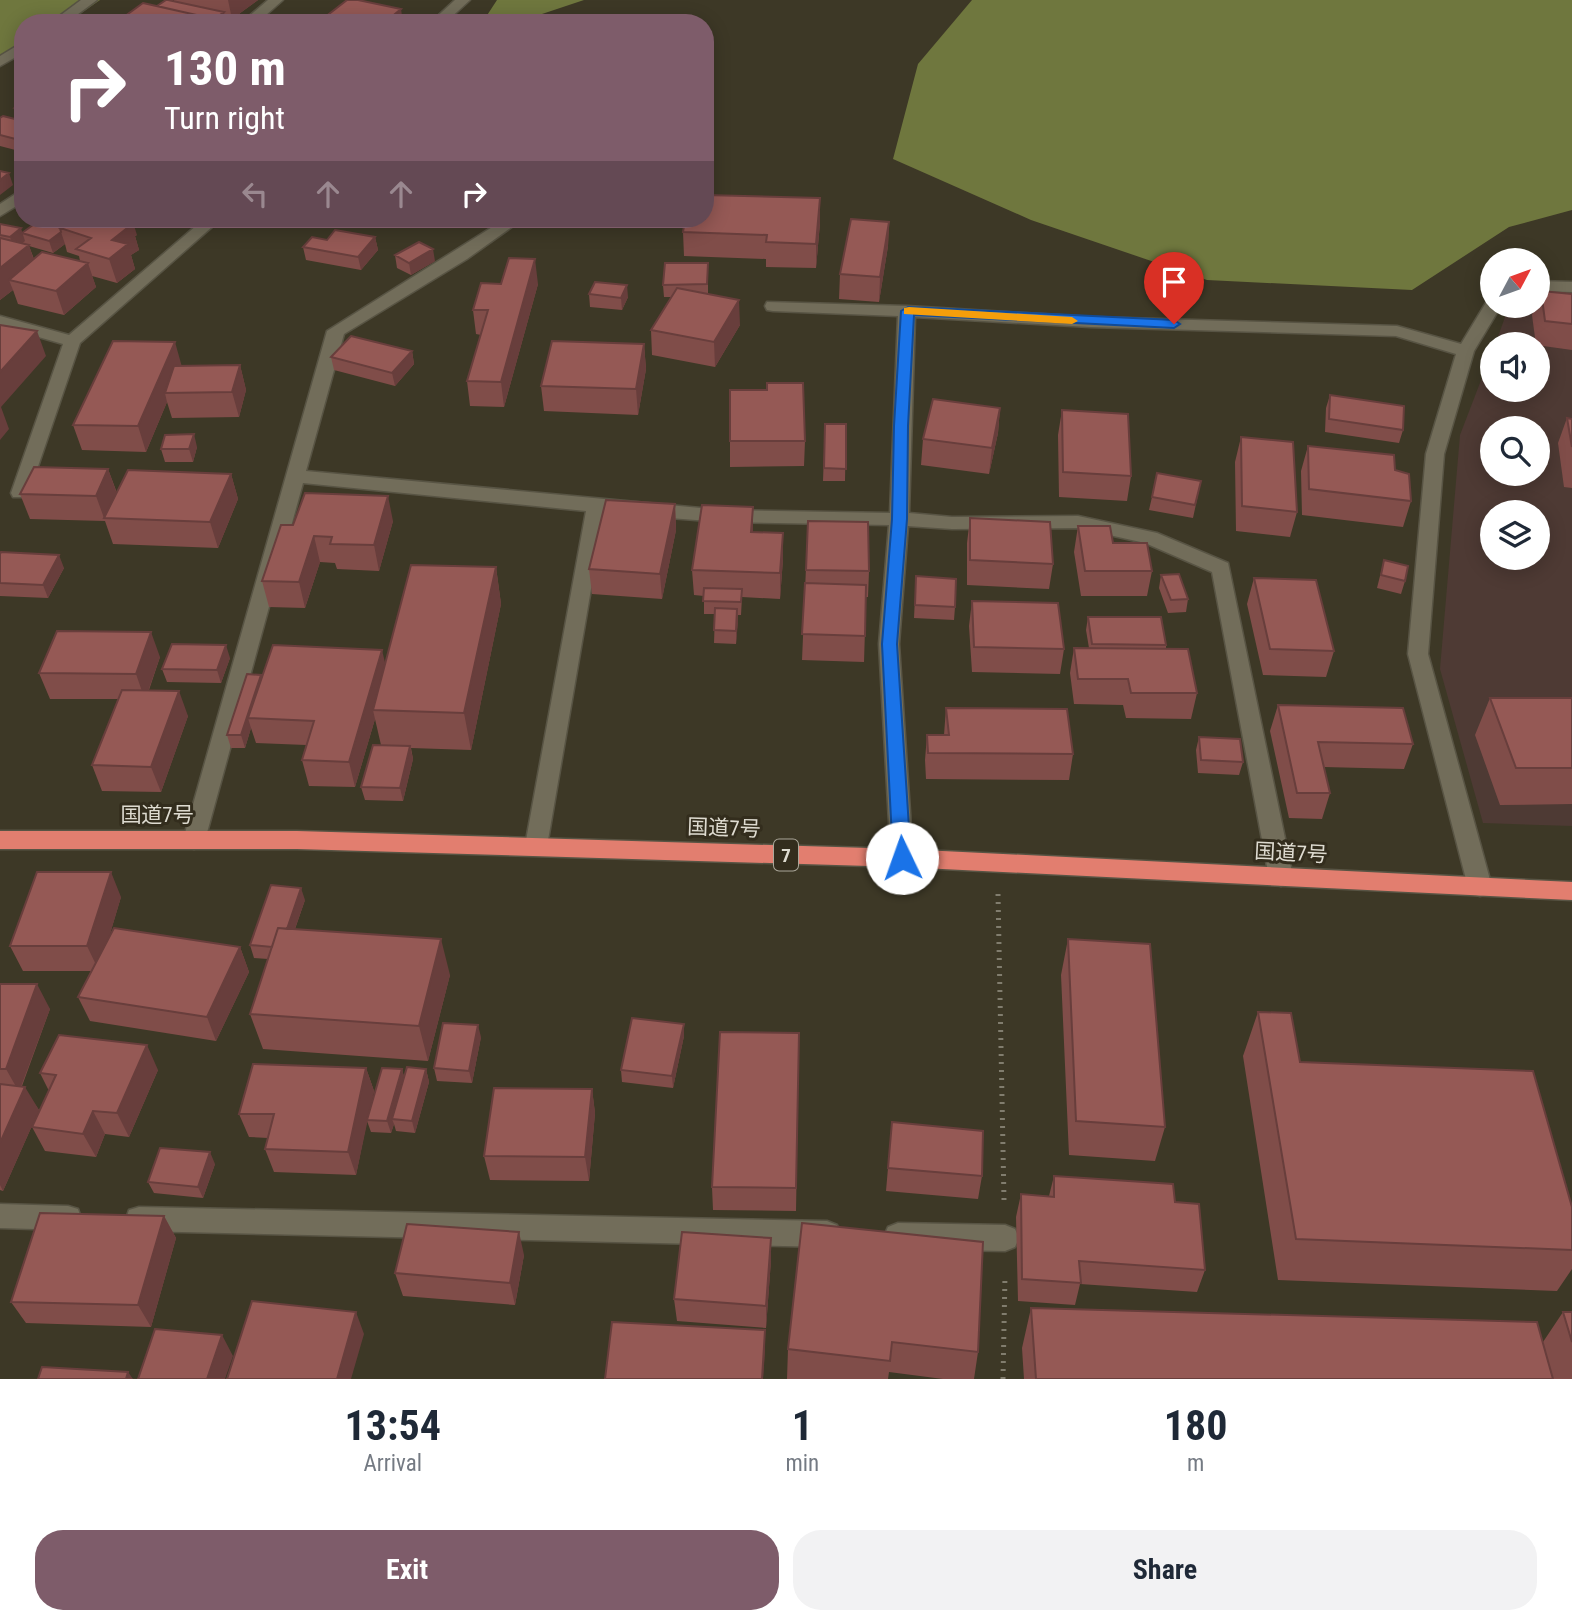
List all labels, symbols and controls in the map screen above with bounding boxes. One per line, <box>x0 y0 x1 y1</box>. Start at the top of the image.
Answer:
text: 130 m <box>164 40 286 97</box>
icon: right <box>49 42 140 133</box>
text: Turn right <box>164 99 285 137</box>
icon: left <box>236 175 274 213</box>
icon: ahead <box>309 175 347 213</box>
icon: ahead <box>382 175 420 213</box>
icon: right <box>455 175 493 213</box>
north arrow <box>1480 248 1550 318</box>
map controls <box>1480 248 1550 570</box>
pin <box>1144 252 1204 324</box>
icon: arrive <box>1155 263 1193 301</box>
button: sound <box>1480 332 1550 402</box>
button: search <box>1480 416 1550 486</box>
button: layers <box>1480 500 1550 570</box>
street label: 国道7号 <box>120 803 194 827</box>
street label: 国道7号 <box>687 815 761 841</box>
position arrow <box>865 821 939 895</box>
street label: 国道7号 <box>1254 839 1328 867</box>
road number: 7 <box>774 840 798 870</box>
text: 13:54 <box>345 1401 441 1450</box>
text: 1 <box>792 1401 813 1450</box>
text: 180 <box>1164 1401 1227 1450</box>
text: Arrival <box>363 1450 422 1477</box>
text: min <box>785 1450 819 1477</box>
text: m <box>1187 1450 1204 1477</box>
button: Exit <box>35 1530 779 1610</box>
button: Share <box>793 1530 1537 1610</box>

